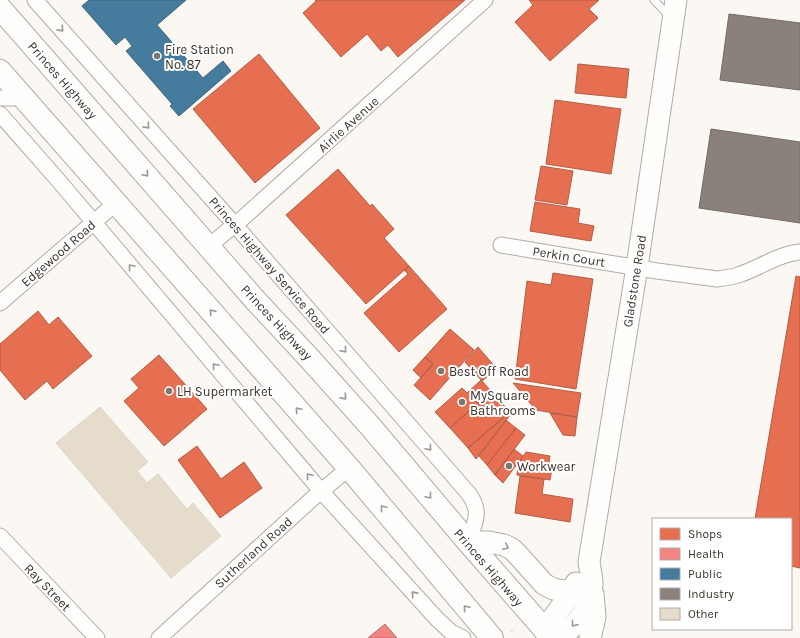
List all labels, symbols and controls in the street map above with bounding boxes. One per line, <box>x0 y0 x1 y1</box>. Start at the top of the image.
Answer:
one-way arrow <box>56 24 64 32</box>
street label: Princes Highway <box>25 39 100 122</box>
place label: Fire Station No. 87 <box>165 42 234 72</box>
marker: Fire Station No. 87 <box>152 51 162 61</box>
street label: Airlie Avenue <box>315 93 382 155</box>
one-way arrow <box>143 121 150 129</box>
one-way arrow <box>141 170 148 177</box>
street label: Princes Highway Service Road <box>206 193 334 337</box>
street label: Edgewood Road <box>18 217 98 290</box>
street label: Gladstone Road <box>620 234 649 328</box>
street label: Perkin Court <box>532 243 606 270</box>
one-way arrow <box>129 264 136 272</box>
street label: Princes Highway <box>238 281 316 363</box>
one-way arrow <box>210 310 217 317</box>
one-way arrow <box>339 346 346 353</box>
one-way arrow <box>213 363 220 371</box>
place label: Best Off Road <box>449 364 529 379</box>
marker: Best Off Road <box>436 366 446 376</box>
place label: LH Supermarket <box>177 384 273 399</box>
marker: LH Supermarket <box>164 386 174 396</box>
place label: MySquare Bathrooms <box>470 388 536 418</box>
one-way arrow <box>340 392 347 400</box>
marker: MySquare Bathrooms <box>457 397 467 407</box>
one-way arrow <box>295 407 303 415</box>
one-way arrow <box>425 444 432 451</box>
place label: Workwear <box>517 459 576 474</box>
marker: Workwear <box>504 461 514 471</box>
one-way arrow <box>306 473 313 481</box>
one-way arrow <box>424 491 431 498</box>
one-way arrow <box>381 506 388 513</box>
street label: Sutherland Road <box>211 514 295 591</box>
legend <box>652 518 792 630</box>
street label: Princes Highway <box>451 526 526 609</box>
text: Shops <box>688 527 722 541</box>
one-way arrow <box>501 542 509 550</box>
text: Health <box>688 547 724 561</box>
street label: Ray Street <box>21 561 74 614</box>
text: Public <box>688 567 722 581</box>
text: Industry <box>688 587 734 601</box>
one-way arrow <box>412 591 419 598</box>
one-way arrow <box>464 605 471 613</box>
text: Other <box>688 607 719 621</box>
one-way arrow <box>572 620 579 627</box>

